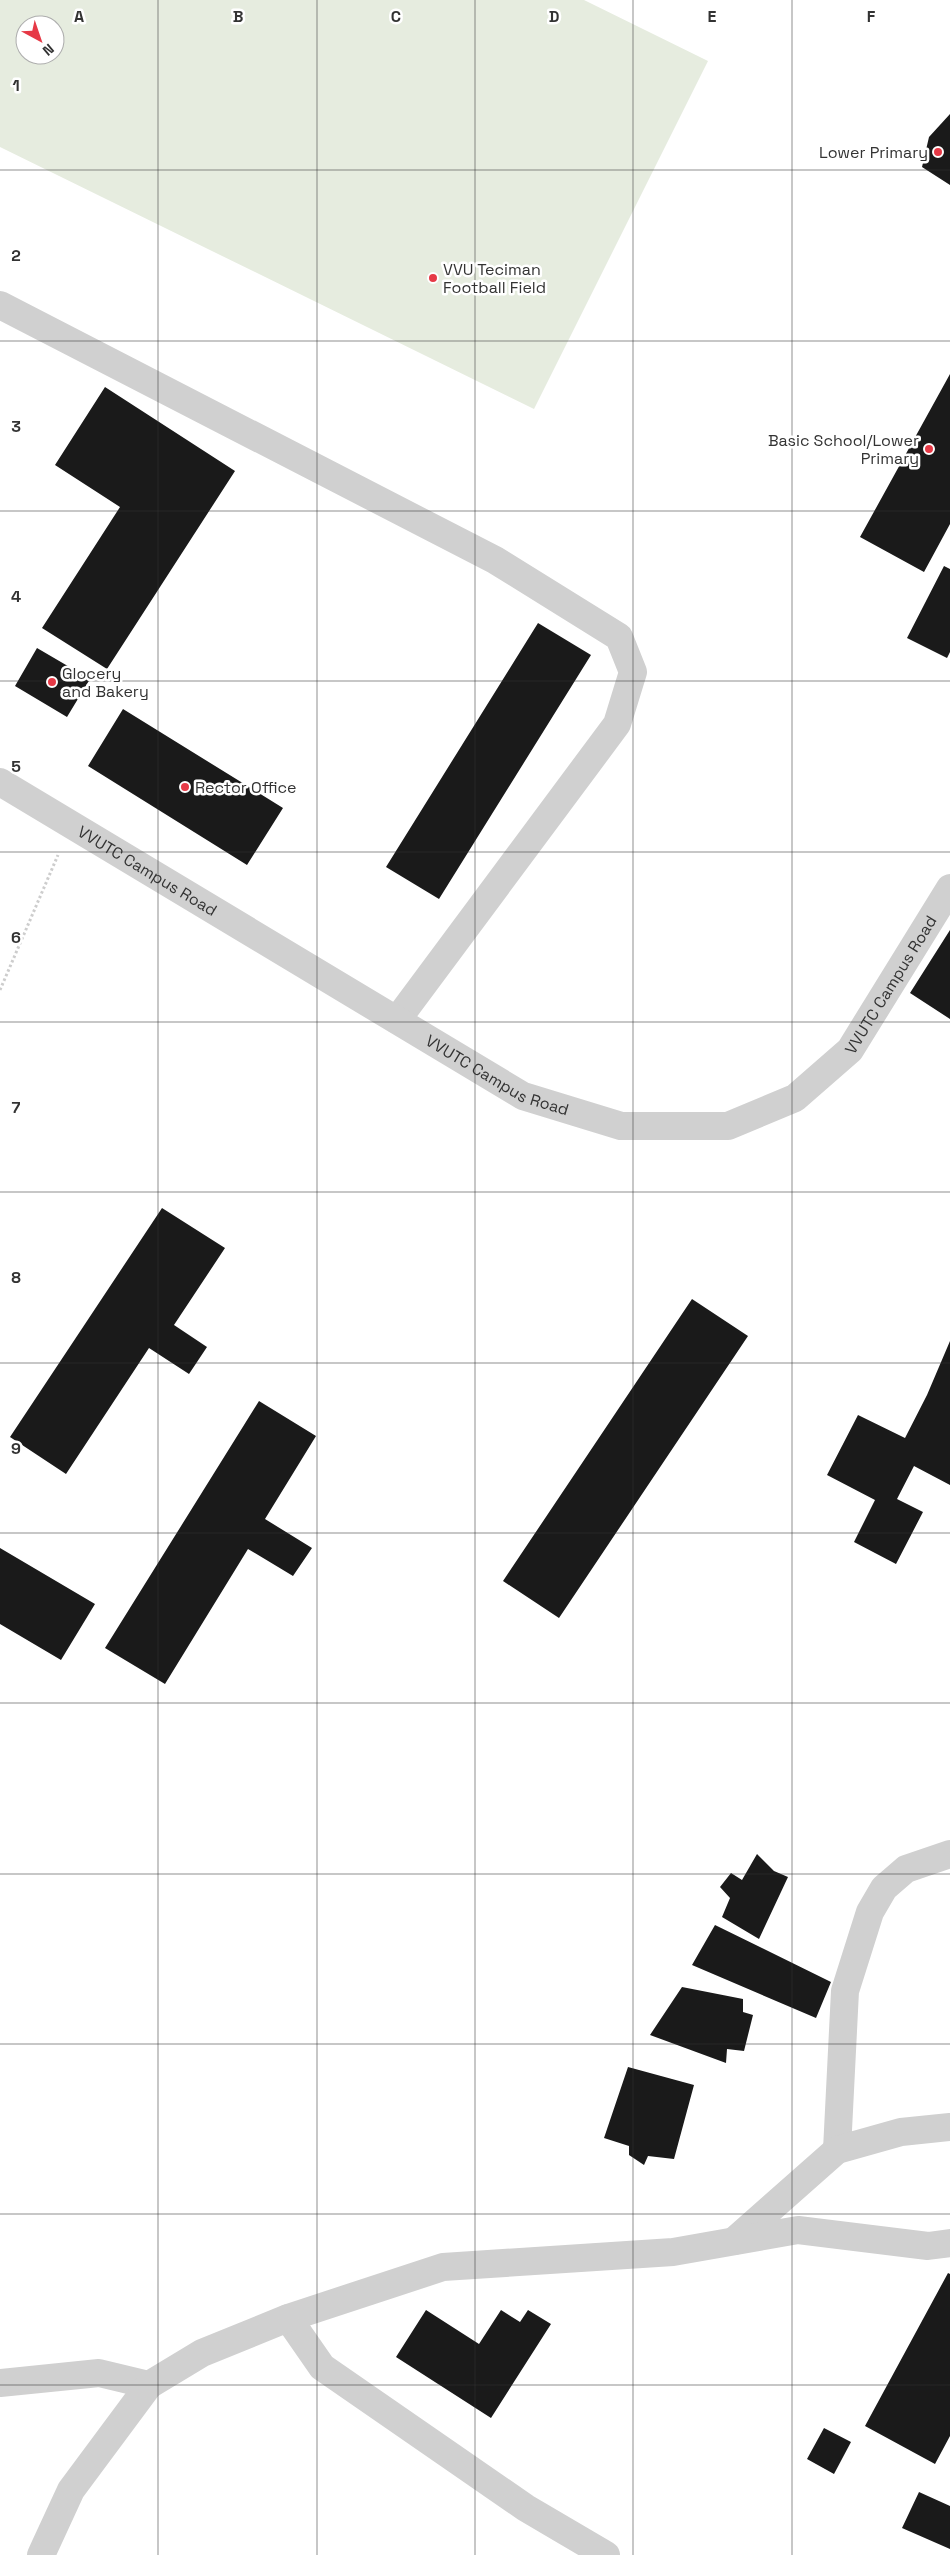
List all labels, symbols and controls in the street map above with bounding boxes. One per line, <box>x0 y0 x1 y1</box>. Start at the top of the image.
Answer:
text: A <box>74 6 84 27</box>
text: B <box>233 6 243 27</box>
text: C <box>391 6 401 27</box>
text: D <box>549 6 559 27</box>
text: E <box>708 6 717 27</box>
text: F <box>867 6 876 27</box>
north arrow <box>15 15 65 65</box>
text: N <box>39 40 58 60</box>
text: 1 <box>12 75 20 96</box>
place label: Lower Primary <box>819 142 928 163</box>
marker: Lower Primary <box>932 146 944 158</box>
text: 2 <box>11 245 21 266</box>
place label: VVU Teciman Football Field <box>443 259 546 298</box>
marker: VVU Teciman Football Field <box>427 272 439 284</box>
text: 3 <box>11 416 21 437</box>
place label: Basic School/Lower Primary <box>768 430 919 469</box>
marker: Basic School/Lower Primary <box>923 443 935 455</box>
text: 4 <box>11 586 21 607</box>
place label: Glocery and Bakery <box>62 663 149 702</box>
marker: Glocery and Bakery <box>46 676 58 688</box>
text: 5 <box>11 756 21 777</box>
place label: Rector Office <box>195 777 296 798</box>
marker: Rector Office <box>179 781 191 793</box>
street label: VVUTC Campus Road <box>74 821 221 920</box>
street label: VVUTC Campus Road <box>840 911 941 1058</box>
text: 6 <box>11 927 21 948</box>
street label: VVUTC Campus Road <box>422 1030 571 1120</box>
text: 7 <box>12 1097 21 1118</box>
text: 8 <box>11 1267 21 1288</box>
text: 9 <box>11 1438 21 1459</box>

